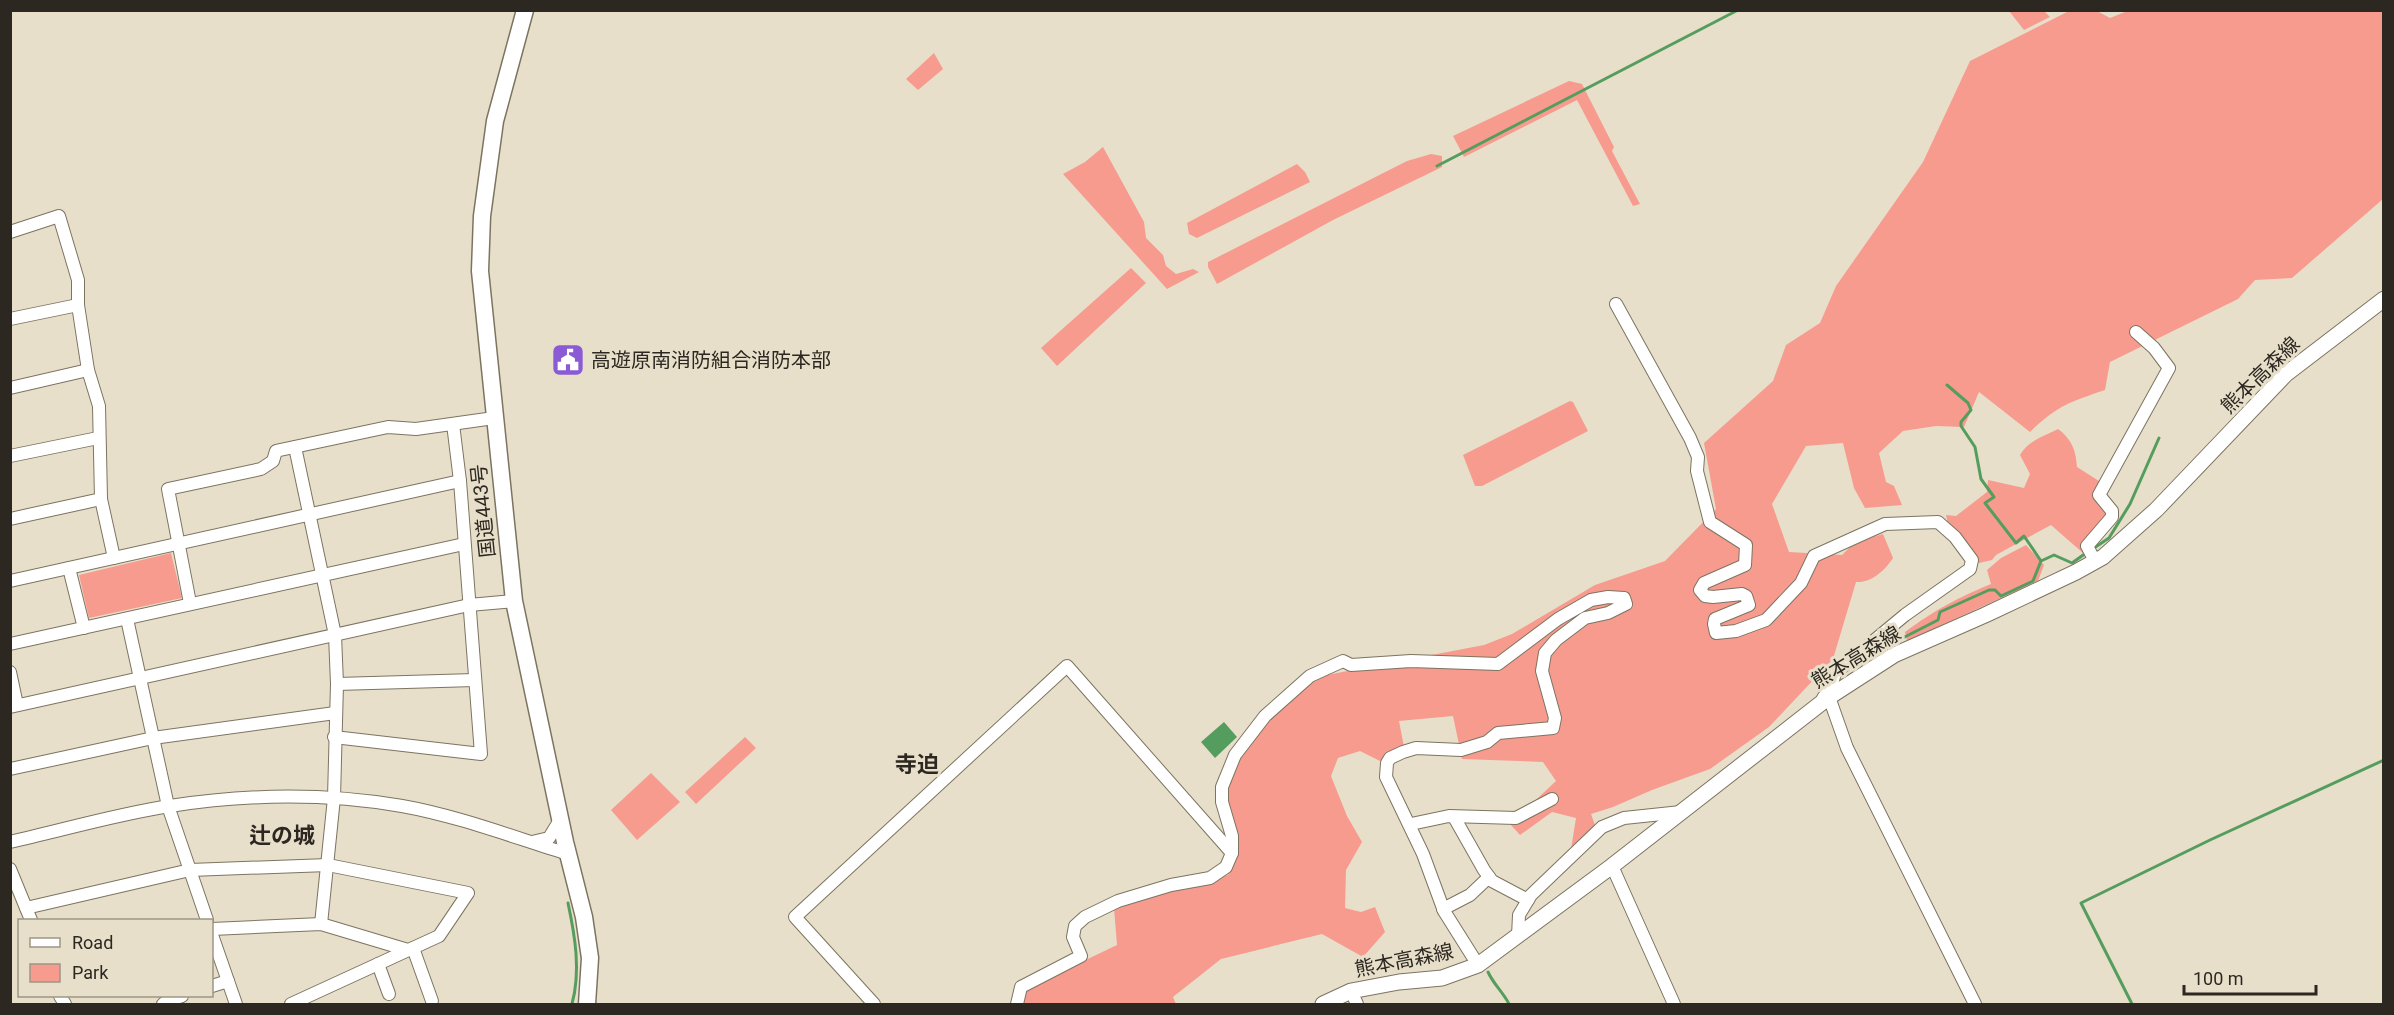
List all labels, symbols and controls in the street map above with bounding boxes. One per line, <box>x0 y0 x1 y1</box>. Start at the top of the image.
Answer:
street label: 熊本高森線 <box>2216 332 2304 418</box>
public building icon: 高遊原南消防組合消防本部 <box>550 342 586 378</box>
place label: 高遊原南消防組合消防本部 <box>591 348 831 372</box>
street label: 国道443号 <box>466 463 500 559</box>
street label: 熊本高森線 <box>1807 621 1905 693</box>
district label: 寺迫 <box>895 752 939 777</box>
district label: 辻の城 <box>249 823 315 848</box>
legend <box>18 919 213 997</box>
text: Road <box>72 932 113 953</box>
street label: 熊本高森線 <box>1353 939 1455 981</box>
scale bar <box>2184 958 2316 996</box>
text: Park <box>72 962 109 983</box>
text: 100 m <box>2193 968 2244 989</box>

